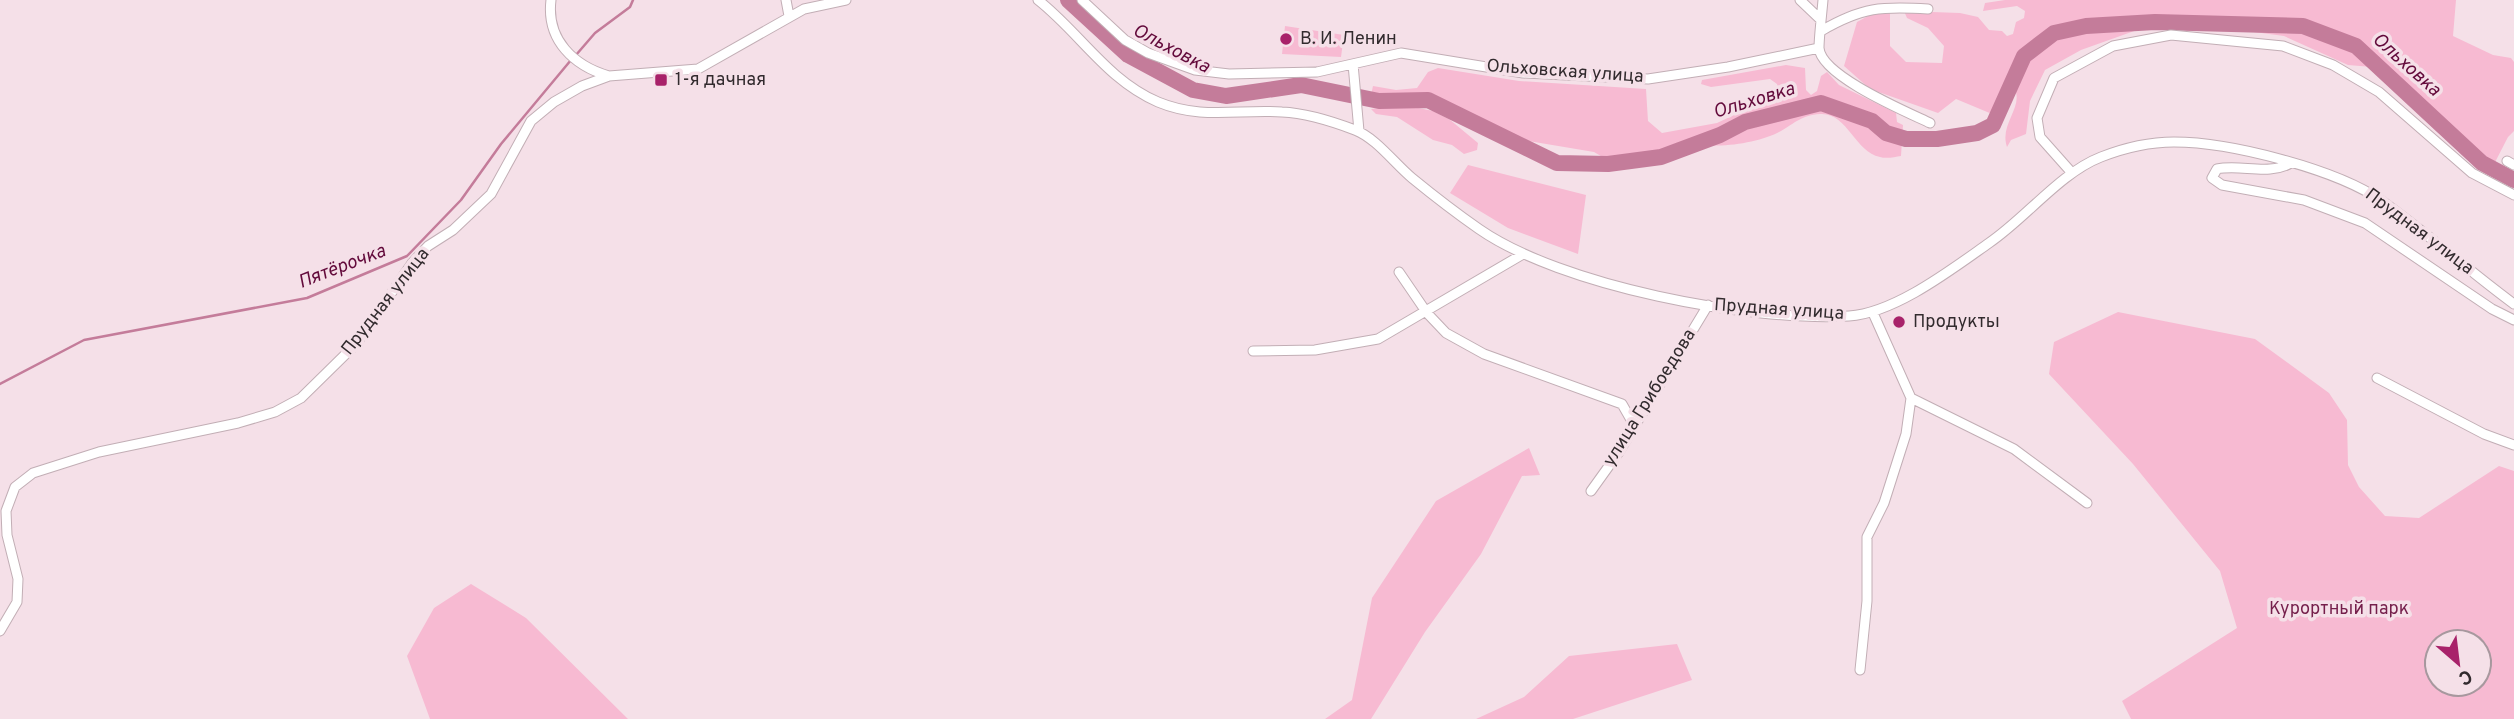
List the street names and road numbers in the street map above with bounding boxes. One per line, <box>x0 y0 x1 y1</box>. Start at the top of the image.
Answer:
street label: Ольховская улица <box>1486 55 1644 89</box>
street label: Прудная улица <box>2360 184 2478 280</box>
street label: Прудная улица <box>337 244 435 360</box>
street label: Прудная улица <box>1713 294 1845 326</box>
street label: улица Грибоедова <box>1598 325 1702 471</box>

